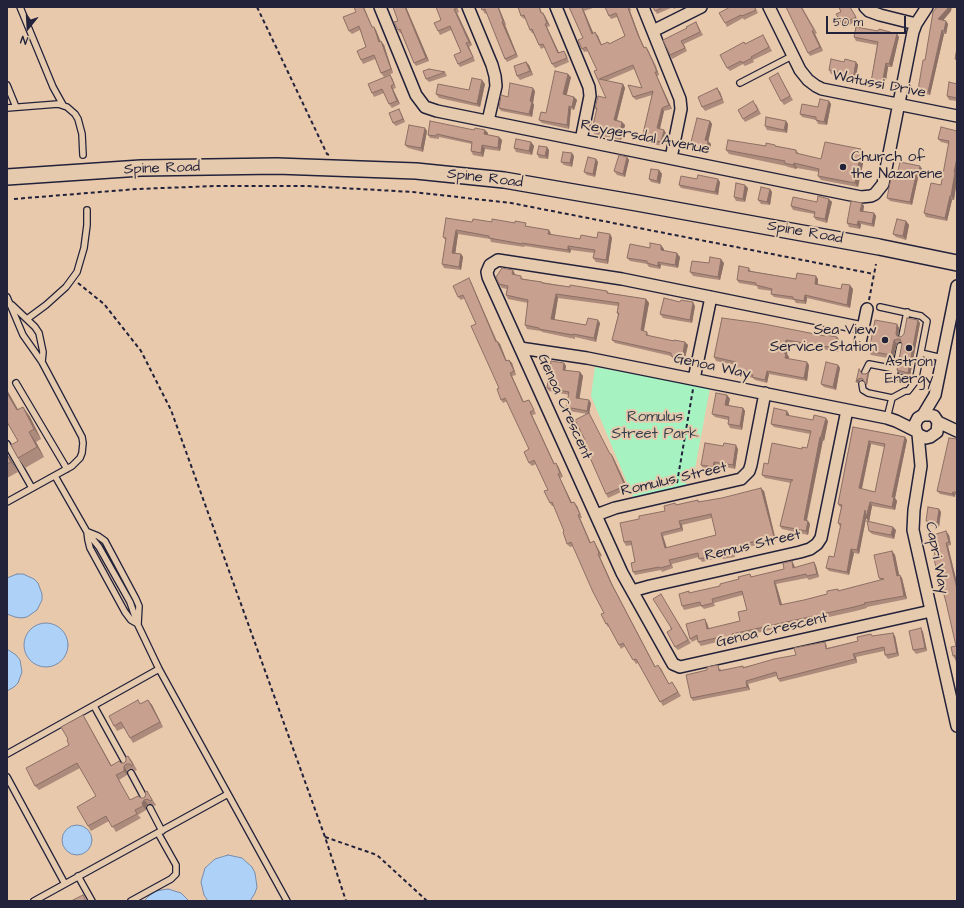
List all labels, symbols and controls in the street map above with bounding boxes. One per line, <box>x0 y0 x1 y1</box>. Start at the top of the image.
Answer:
north arrow <box>8 8 48 48</box>
scale bar <box>828 8 908 34</box>
text: 50 m <box>833 14 863 31</box>
text: N <box>19 32 30 48</box>
street label: Watussi Drive <box>831 67 927 103</box>
street label: Reygersdal Avenue <box>579 117 711 159</box>
place label: Church of the Nazarene <box>851 149 943 184</box>
street label: Spine Road <box>124 159 200 179</box>
marker: Church of the Nazarene <box>838 162 848 172</box>
street label: Spine Road <box>446 165 524 193</box>
street label: Spine Road <box>766 218 844 248</box>
place label: Sea View Service Station <box>770 322 877 357</box>
marker: Sea View Service Station <box>880 335 890 345</box>
marker: Astron Energy <box>904 343 914 353</box>
street label: Genoa Way <box>672 350 752 384</box>
street label: Genoa Crescent <box>533 351 595 463</box>
place label: Astron Energy <box>885 354 933 389</box>
park label: Romulus Street Park <box>612 409 698 444</box>
street label: Romulus Street <box>619 459 729 501</box>
street label: Capri Way <box>920 520 952 596</box>
street label: Remus Street <box>703 526 803 566</box>
street label: Genoa Crescent <box>715 609 829 653</box>

